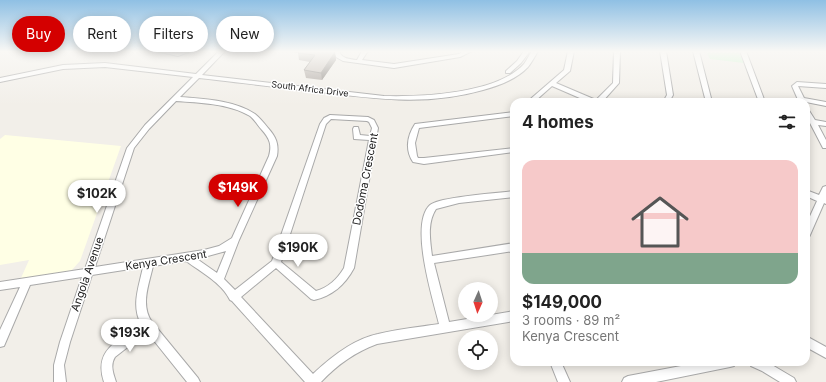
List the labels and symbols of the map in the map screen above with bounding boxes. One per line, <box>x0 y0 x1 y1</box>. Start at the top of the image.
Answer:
street label: South Africa Drive <box>271 78 349 99</box>
street label: Dodoma Crescent <box>349 131 381 226</box>
pin: $149K <box>210 174 266 208</box>
pin: $102K <box>69 180 125 214</box>
pin: $190K <box>270 234 326 268</box>
street label: Angola Avenue <box>68 235 106 313</box>
street label: Kenya Crescent <box>124 247 208 273</box>
north arrow <box>458 282 498 322</box>
pin: $193K <box>102 319 158 353</box>

